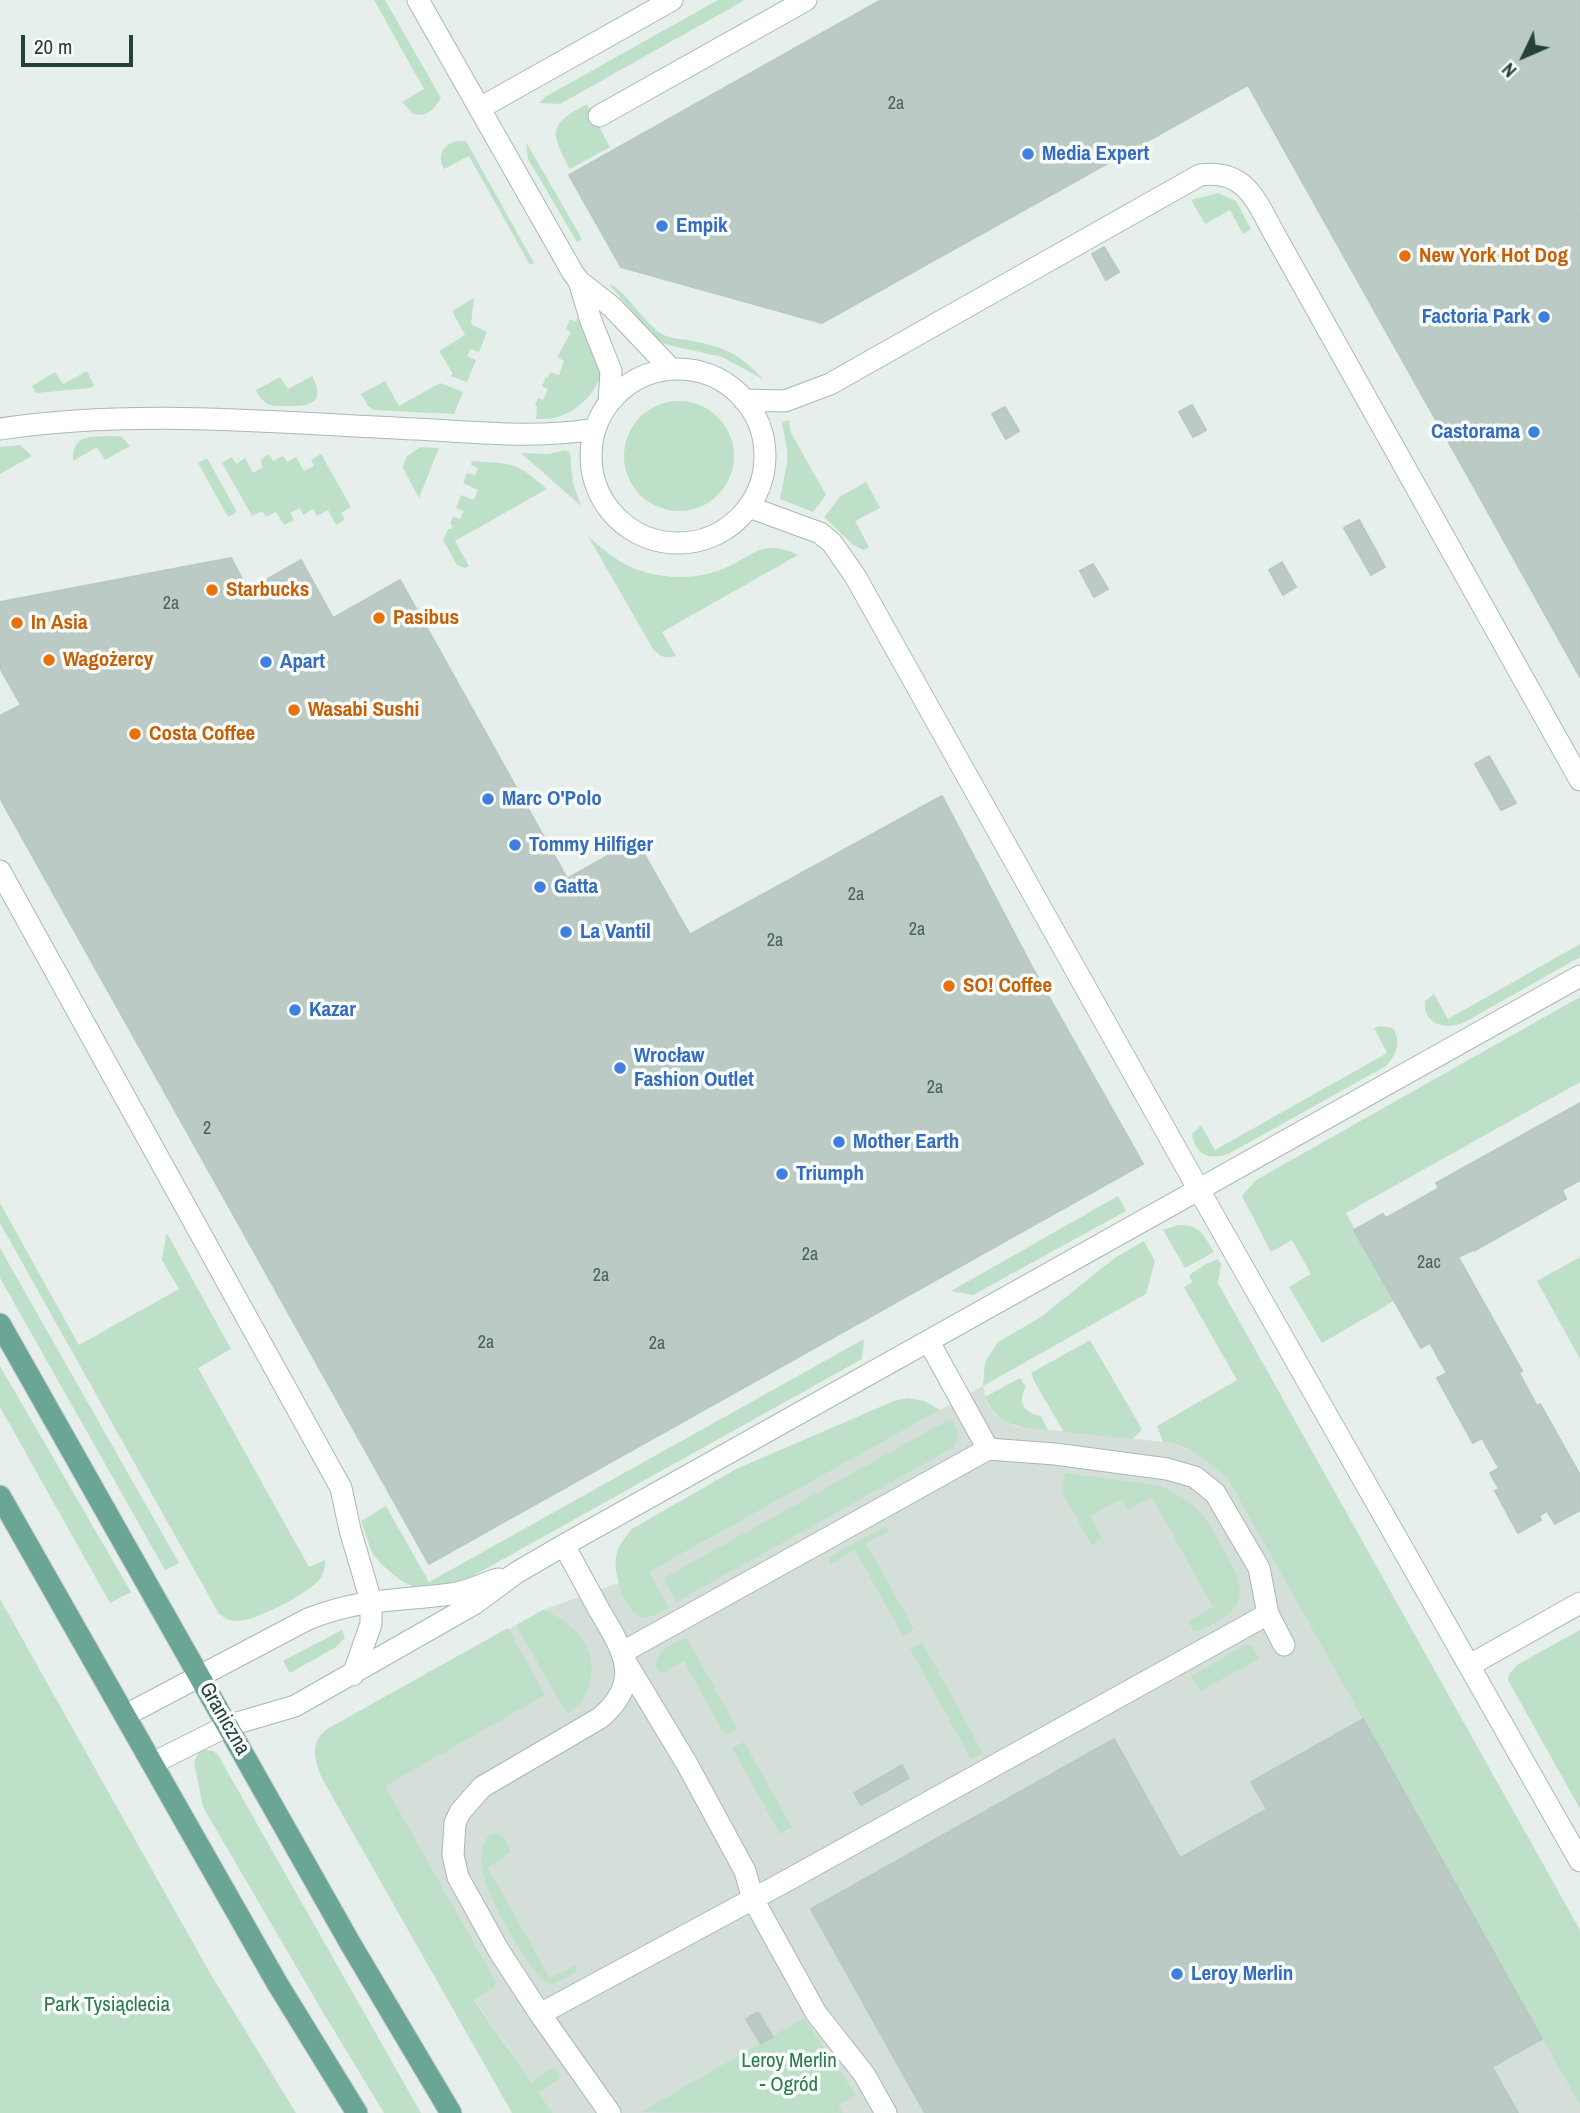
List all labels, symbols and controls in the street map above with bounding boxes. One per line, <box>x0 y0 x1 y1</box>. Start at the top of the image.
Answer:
scale bar <box>24 21 136 65</box>
north arrow <box>1489 21 1559 91</box>
text: 20 m <box>34 32 72 61</box>
text: N <box>1496 58 1522 84</box>
house number: 2a <box>888 93 904 115</box>
place label: Media Expert <box>1042 141 1149 167</box>
marker: Media Expert <box>1020 146 1036 162</box>
place label: Empik <box>676 213 728 239</box>
marker: Empik <box>654 218 670 234</box>
place label: New York Hot Dog <box>1419 243 1568 269</box>
marker: New York Hot Dog <box>1397 248 1413 264</box>
place label: Factoria Park <box>1422 304 1530 330</box>
marker: Factoria Park <box>1536 309 1552 325</box>
place label: Castorama <box>1431 419 1520 445</box>
marker: Castorama <box>1526 424 1542 440</box>
place label: Starbucks <box>226 577 309 603</box>
marker: Starbucks <box>204 582 220 598</box>
house number: 2a <box>163 593 179 615</box>
place label: Pasibus <box>393 605 459 631</box>
place label: In Asia <box>31 610 87 636</box>
marker: Pasibus <box>371 610 387 626</box>
marker: In Asia <box>9 615 25 631</box>
place label: Wagożercy <box>63 647 153 673</box>
place label: Apart <box>280 649 325 675</box>
marker: Wagożercy <box>41 652 57 668</box>
marker: Apart <box>258 654 274 670</box>
place label: Wasabi Sushi <box>308 697 419 723</box>
marker: Wasabi Sushi <box>286 702 302 718</box>
place label: Costa Coffee <box>149 721 255 747</box>
marker: Costa Coffee <box>127 726 143 742</box>
place label: Marc O'Polo <box>502 786 602 812</box>
marker: Marc O'Polo <box>480 791 496 807</box>
place label: Tommy Hilfiger <box>529 832 653 858</box>
marker: Tommy Hilfiger <box>507 837 523 853</box>
place label: Gatta <box>554 874 598 900</box>
marker: Gatta <box>532 879 548 895</box>
house number: 2a <box>848 884 864 906</box>
place label: La Vantil <box>580 919 651 945</box>
house number: 2a <box>909 919 925 941</box>
marker: La Vantil <box>558 924 574 940</box>
house number: 2a <box>767 930 783 952</box>
place label: SO! Coffee <box>963 973 1052 999</box>
marker: SO! Coffee <box>941 978 957 994</box>
place label: Kazar <box>309 997 356 1023</box>
marker: Kazar <box>287 1002 303 1018</box>
place label: Wrocław Fashion Outlet <box>634 1043 754 1093</box>
marker: Wrocław Fashion Outlet <box>612 1060 628 1076</box>
house number: 2a <box>927 1077 943 1099</box>
house number: 2 <box>203 1118 211 1140</box>
place label: Mother Earth <box>853 1129 959 1155</box>
marker: Mother Earth <box>831 1134 847 1150</box>
place label: Triumph <box>796 1161 864 1187</box>
marker: Triumph <box>774 1166 790 1182</box>
house number: 2a <box>802 1244 818 1266</box>
house number: 2ac <box>1417 1252 1441 1274</box>
house number: 2a <box>593 1265 609 1287</box>
house number: 2a <box>478 1332 494 1354</box>
house number: 2a <box>649 1333 665 1355</box>
street label: Graniczna <box>193 1678 255 1760</box>
place label: Leroy Merlin <box>1191 1961 1293 1987</box>
marker: Leroy Merlin <box>1169 1966 1185 1982</box>
park label: Park Tysiąclecia <box>44 1992 170 2018</box>
park label: Leroy Merlin - Ogród <box>741 2048 837 2098</box>

